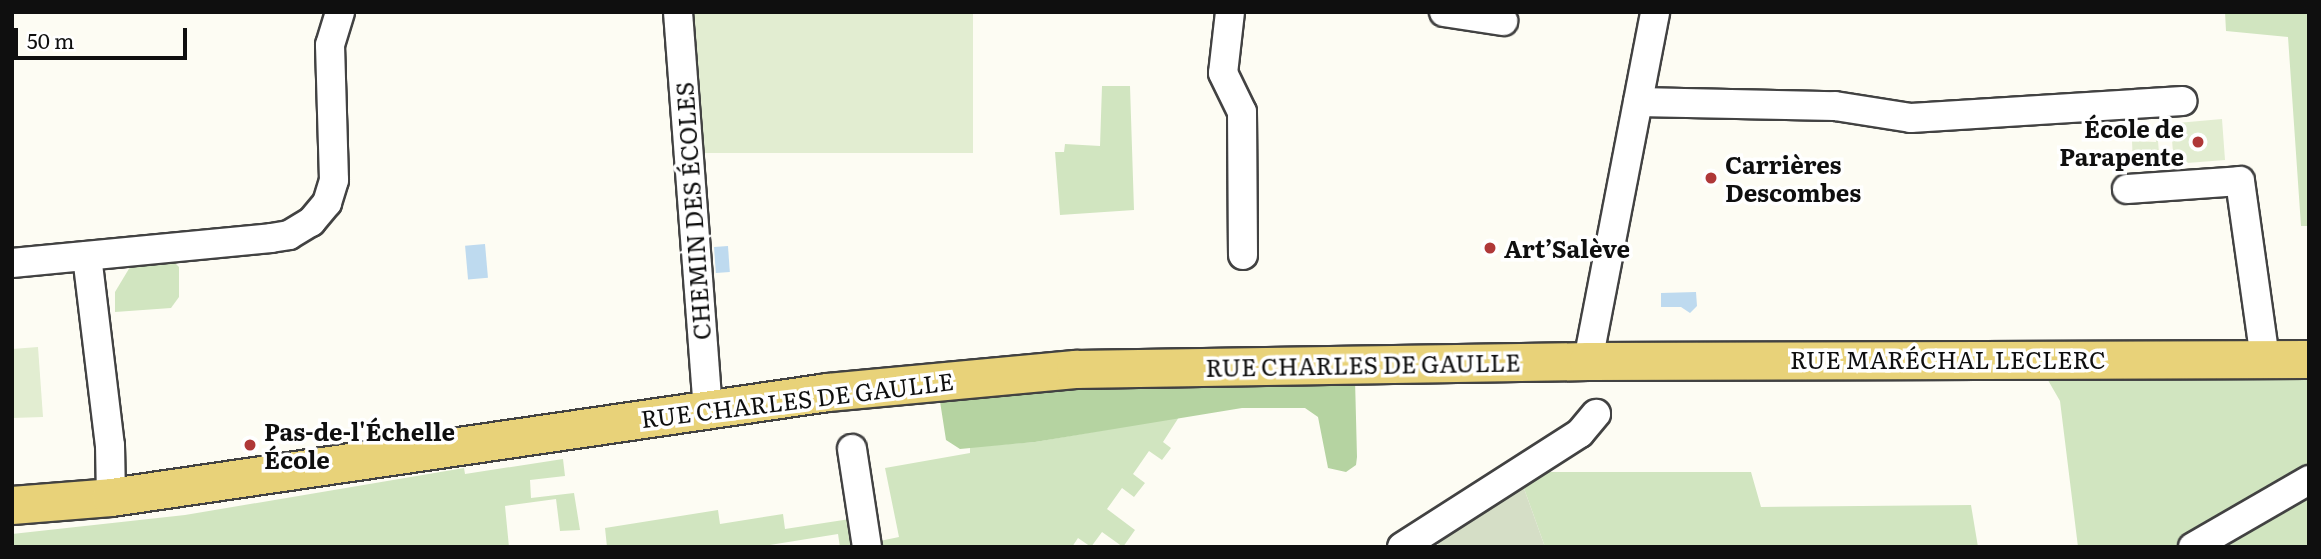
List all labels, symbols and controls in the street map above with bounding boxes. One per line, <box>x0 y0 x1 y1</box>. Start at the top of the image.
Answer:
scale bar <box>18 14 191 58</box>
text: 50 m <box>27 24 74 55</box>
street label: CHEMIN DES ÉCOLES <box>669 81 715 341</box>
place label: École de Parapente <box>2059 114 2184 170</box>
marker: École de Parapente <box>2190 134 2206 150</box>
place label: Carrières Descombes <box>1725 150 1861 206</box>
marker: Carrières Descombes <box>1703 170 1719 186</box>
place label: Art’Salève <box>1504 234 1630 262</box>
marker: Art’Salève <box>1482 240 1498 256</box>
street label: RUE MARÉCHAL LECLERC <box>1790 345 2106 373</box>
street label: RUE CHARLES DE GAULLE <box>1205 347 1521 381</box>
street label: RUE CHARLES DE GAULLE <box>639 366 955 432</box>
place label: Pas-de-l'Échelle École <box>264 417 455 473</box>
marker: Pas-de-l'Échelle École <box>242 437 258 453</box>

